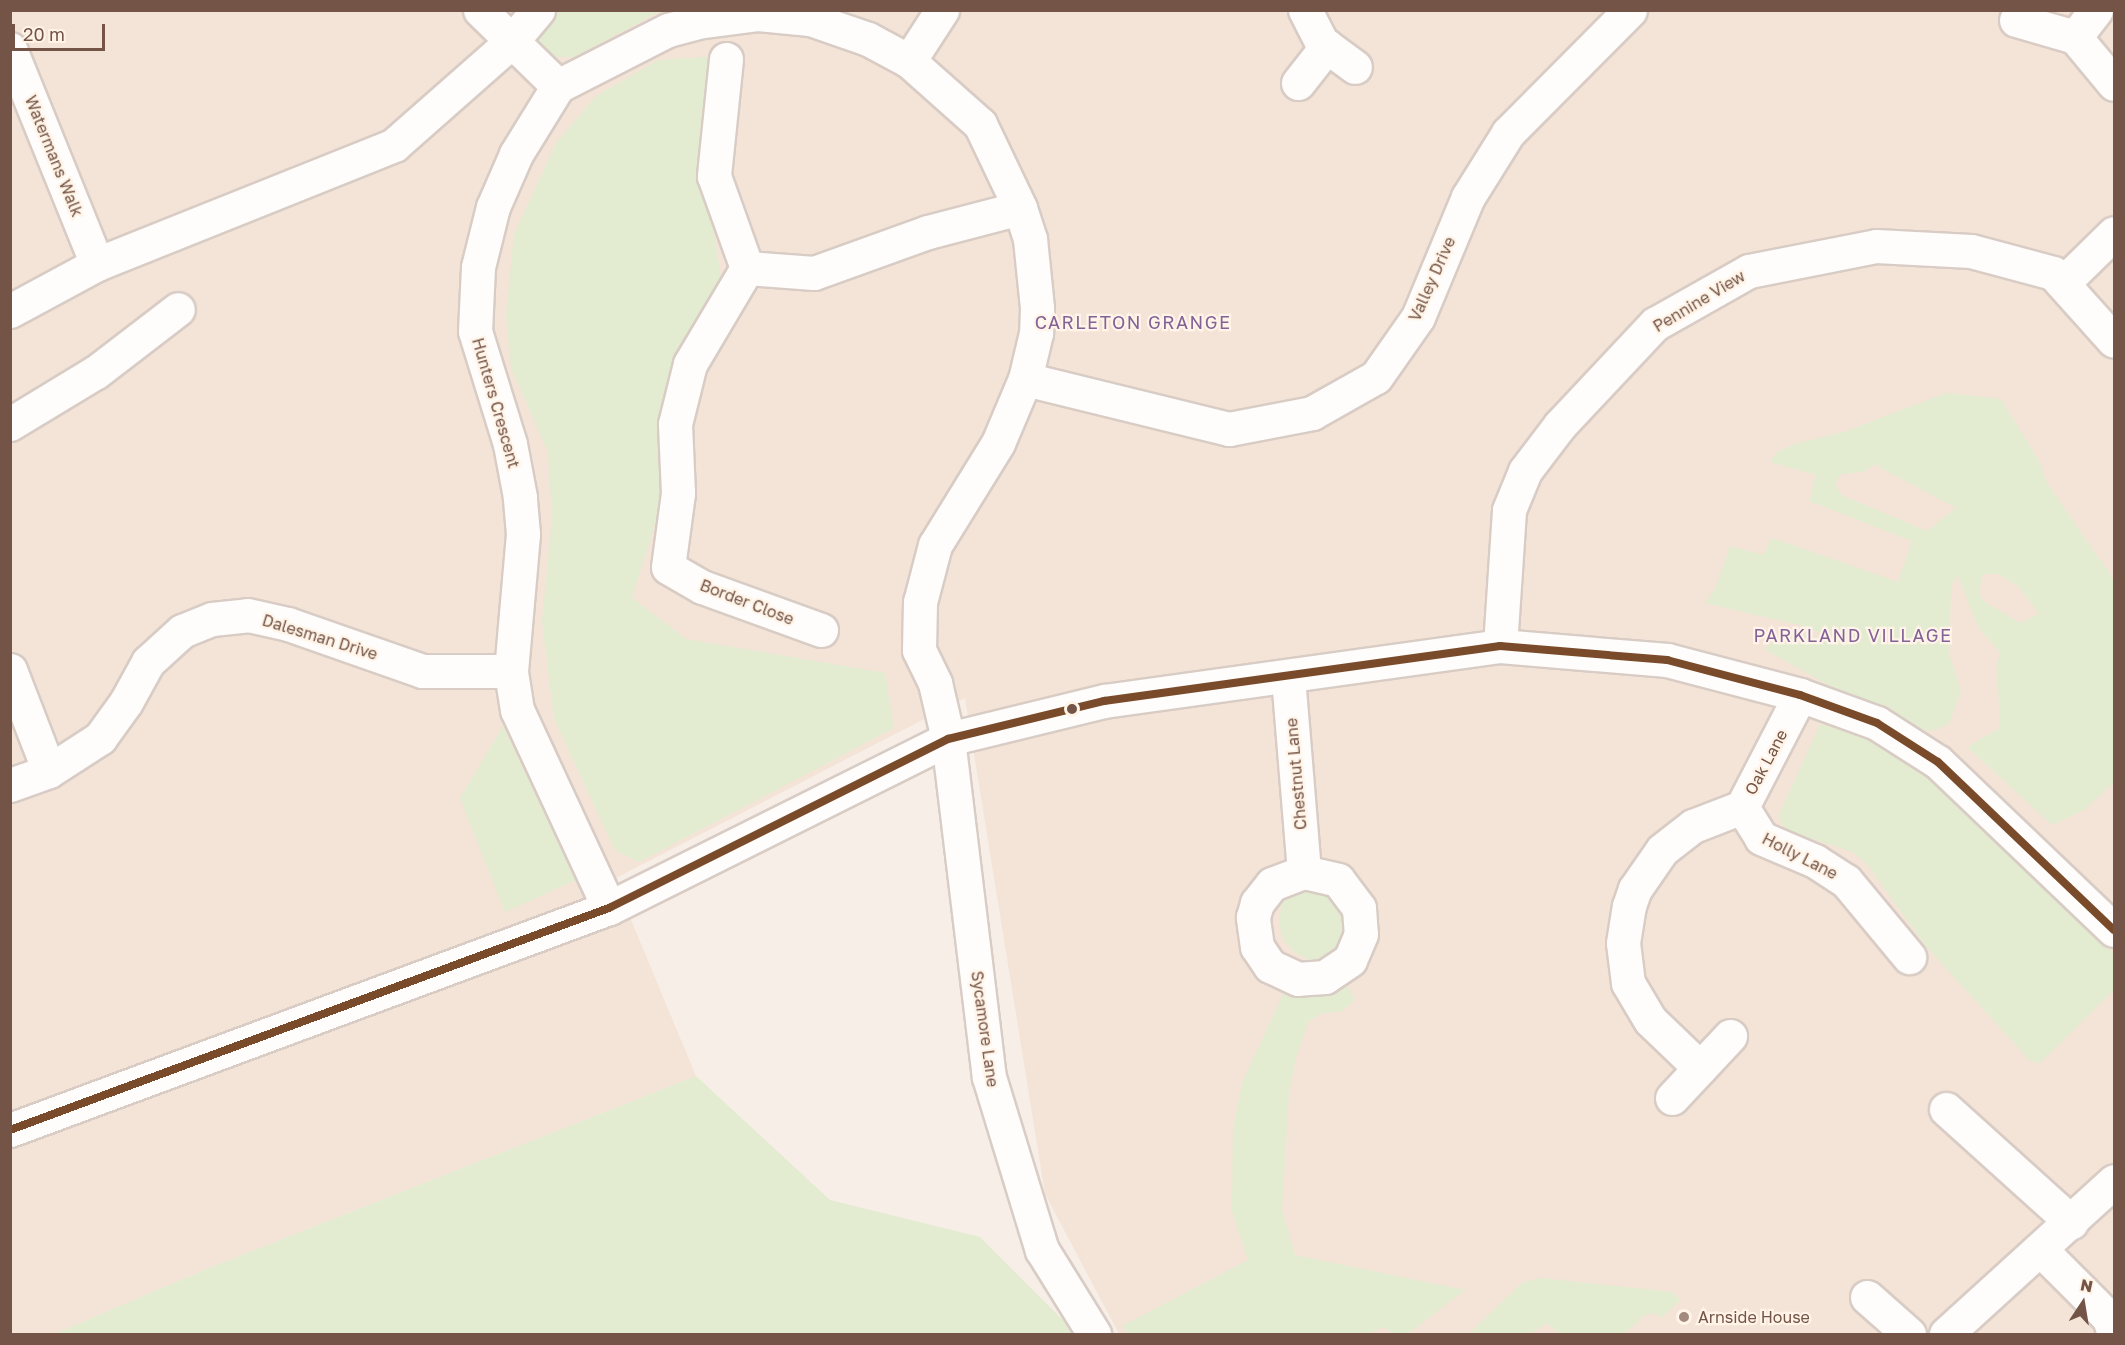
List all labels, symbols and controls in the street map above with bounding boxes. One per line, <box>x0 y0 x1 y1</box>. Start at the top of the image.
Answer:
scale bar <box>15 12 108 50</box>
text: 20 m <box>23 23 65 45</box>
street label: Watermans Walk <box>21 93 87 219</box>
street label: Valley Drive <box>1405 234 1459 324</box>
street label: Pennine View <box>1650 266 1748 336</box>
district label: CARLETON GRANGE <box>1035 311 1231 333</box>
street label: Hunters Crescent <box>468 336 524 470</box>
street label: Border Close <box>697 575 797 629</box>
street label: Dalesman Drive <box>260 610 380 664</box>
district label: PARKLAND VILLAGE <box>1754 624 1952 646</box>
unlabelled marker <box>1066 703 1078 715</box>
street label: Chestnut Lane <box>1282 717 1310 831</box>
street label: Oak Lane <box>1741 726 1791 798</box>
street label: Holly Lane <box>1759 829 1841 883</box>
street label: Sycamore Lane <box>967 970 1003 1088</box>
north arrow <box>2053 1273 2113 1333</box>
text: N <box>2079 1274 2095 1296</box>
place label: Arnside House <box>1698 1307 1810 1327</box>
marker: Arnside House <box>1675 1308 1693 1326</box>

